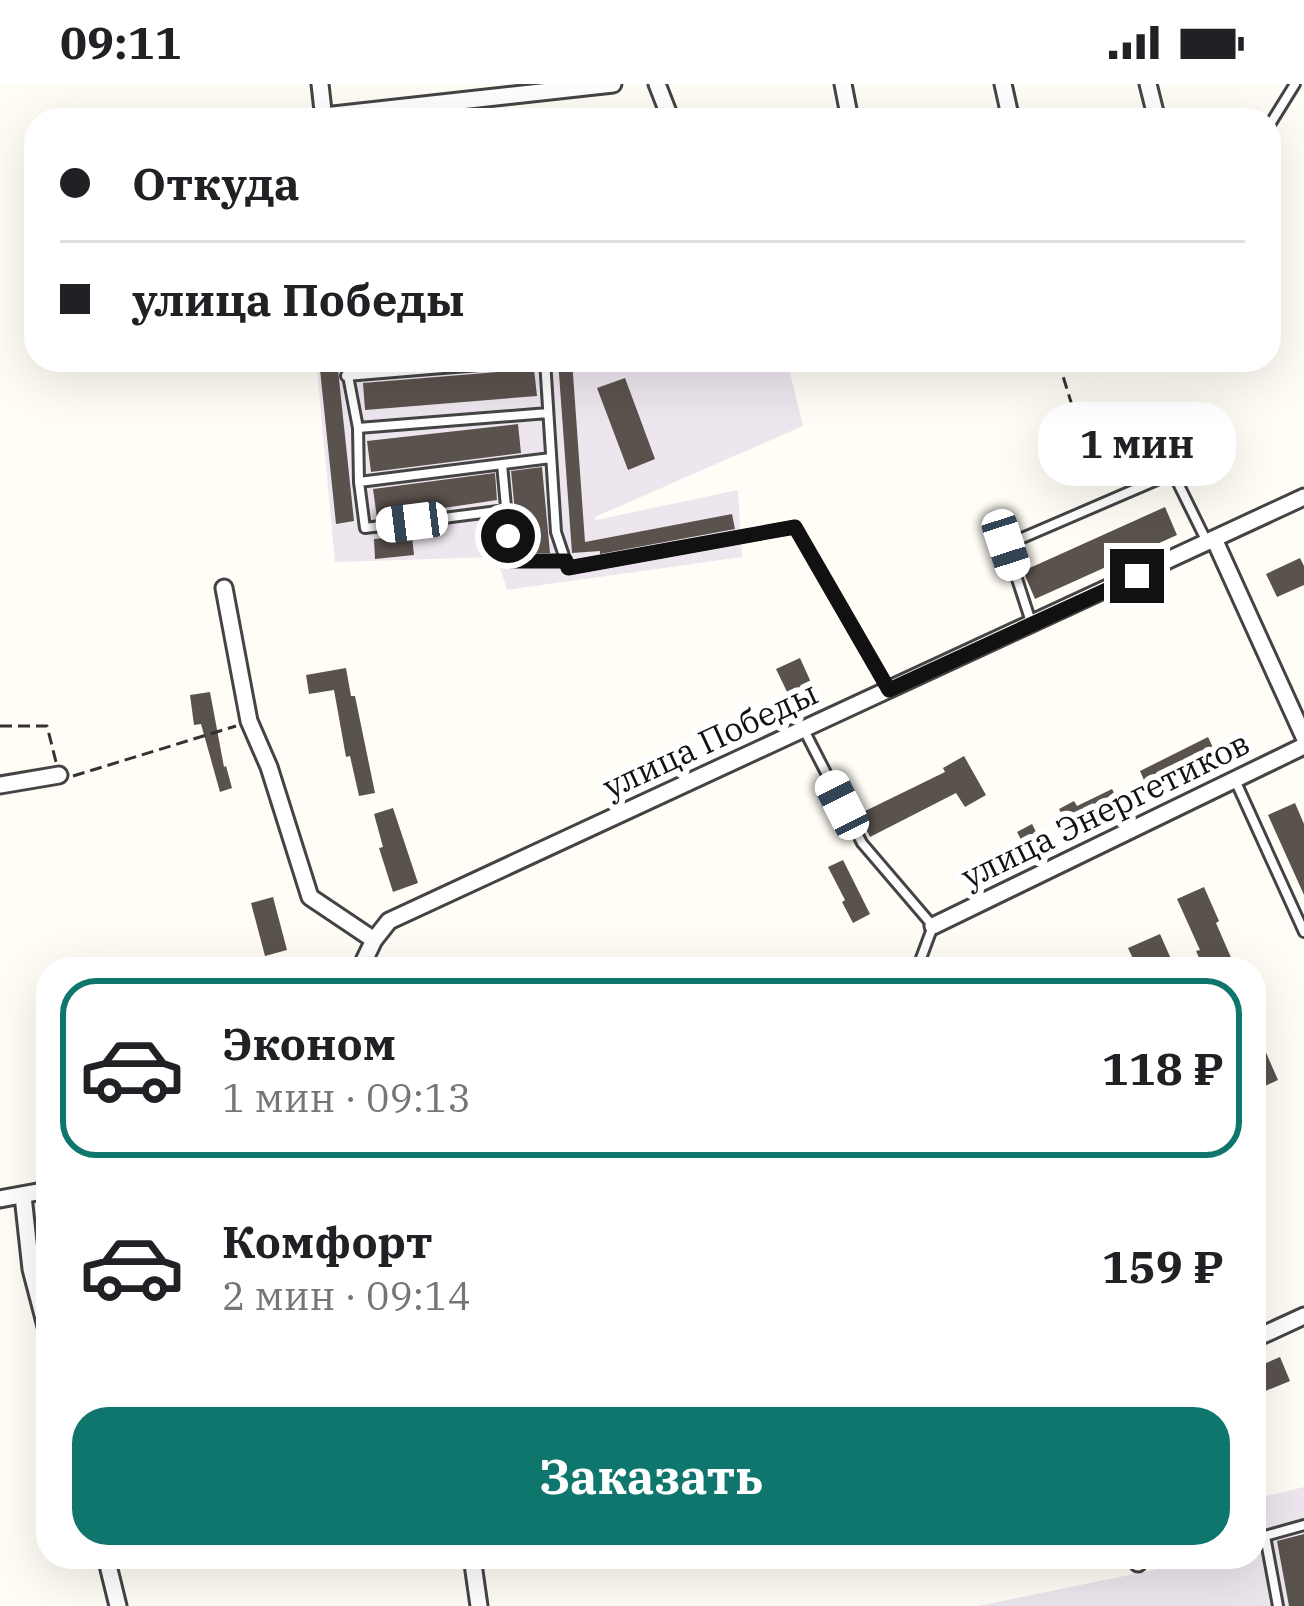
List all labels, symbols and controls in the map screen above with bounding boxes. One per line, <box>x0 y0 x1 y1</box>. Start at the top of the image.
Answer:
text: 09:11 <box>60 13 182 71</box>
text: Откуда <box>132 154 300 212</box>
text: улица Победы <box>132 270 465 328</box>
callout: 1 мин <box>1038 402 1236 486</box>
text: 1 мин <box>1080 418 1194 469</box>
car <box>374 500 450 544</box>
car <box>978 505 1034 585</box>
route start <box>481 509 535 563</box>
route end <box>1110 549 1164 603</box>
street label: улица Победы <box>596 670 824 808</box>
street label: улица Энергетиков <box>954 721 1256 897</box>
car <box>810 765 874 845</box>
icon: car <box>78 1014 186 1122</box>
text: Эконом <box>222 1014 396 1072</box>
text: 118 ₽ <box>1102 1039 1224 1097</box>
text: 1 мин · 09:13 <box>222 1072 471 1123</box>
icon: car <box>78 1212 186 1320</box>
text: Комфорт <box>222 1212 433 1270</box>
text: 159 ₽ <box>1102 1237 1224 1295</box>
text: 2 мин · 09:14 <box>222 1270 471 1321</box>
button: Заказать <box>72 1407 1230 1545</box>

